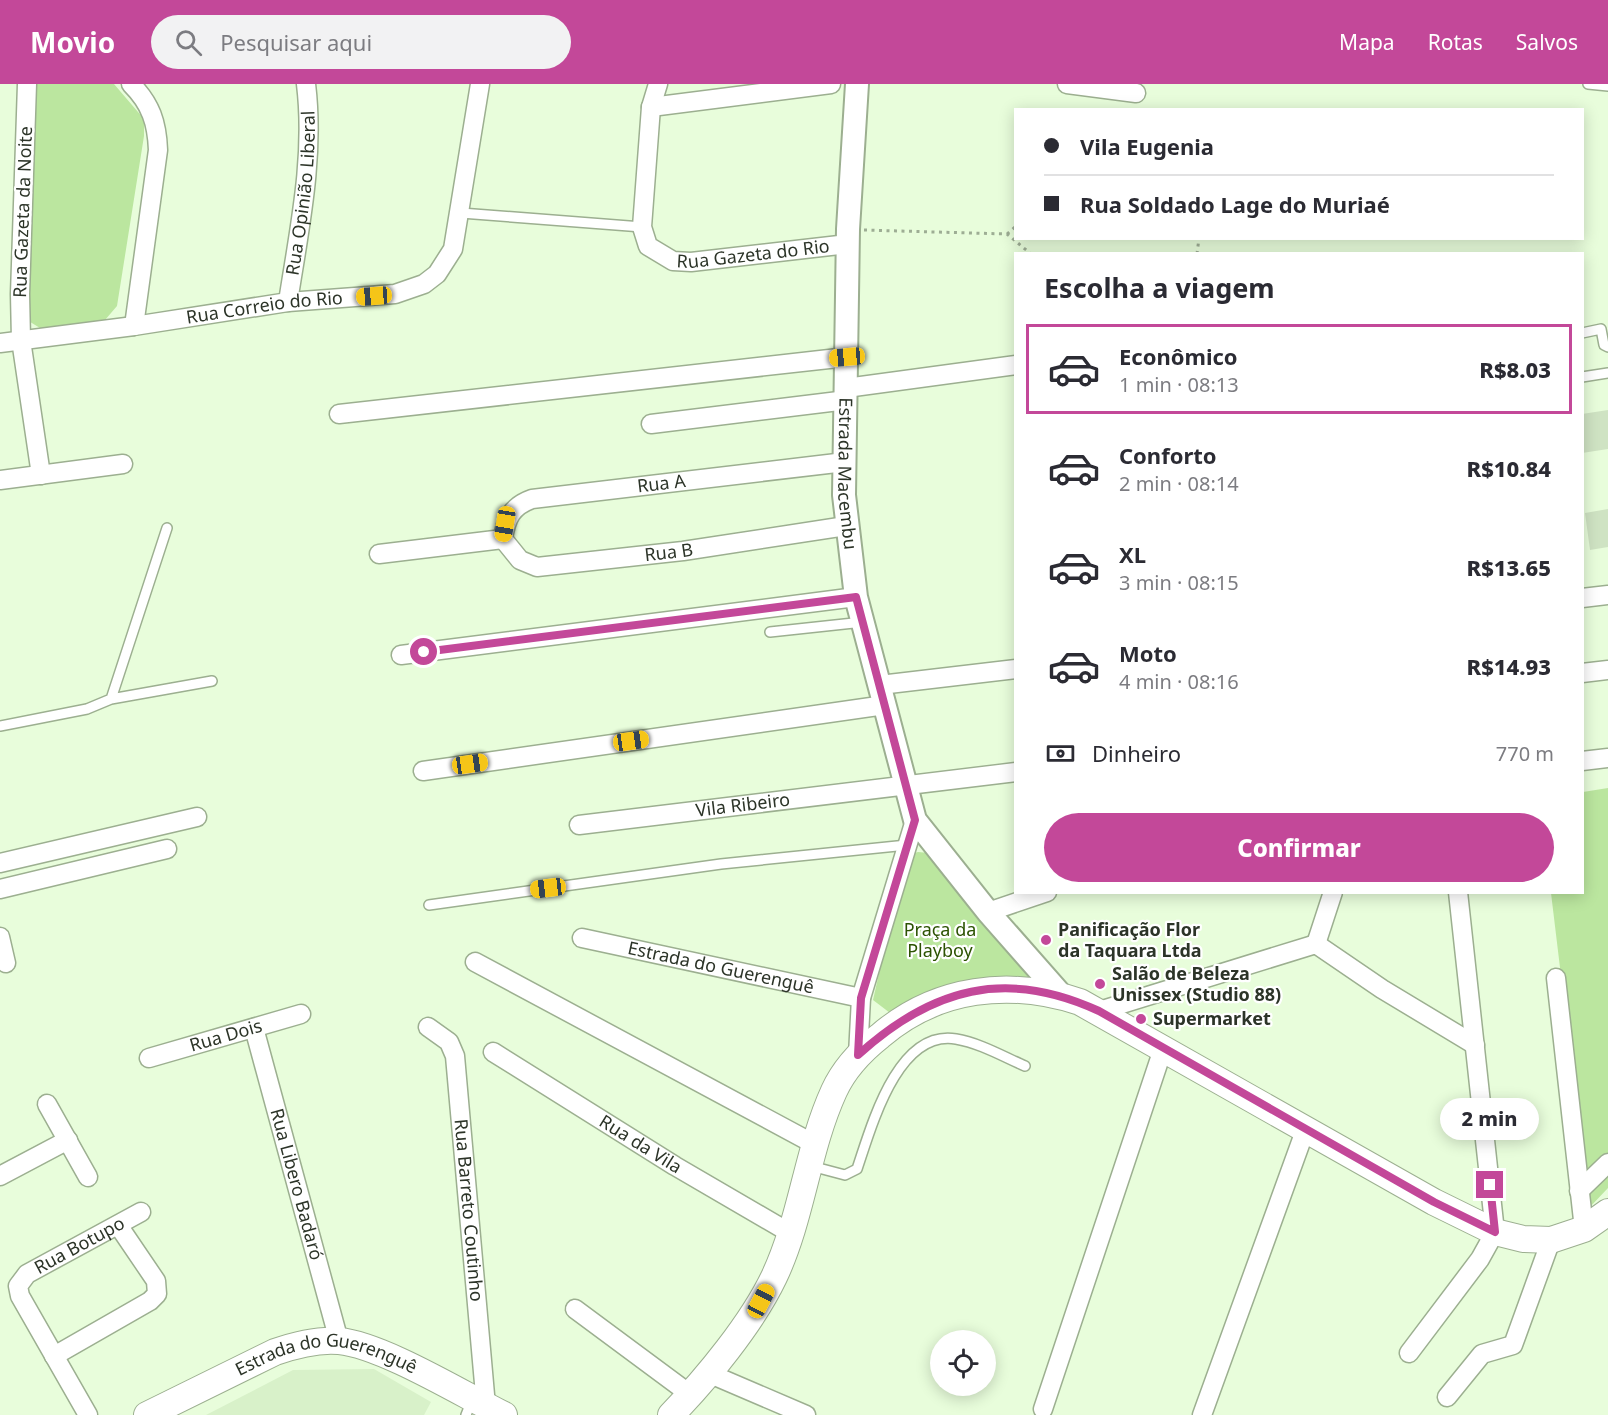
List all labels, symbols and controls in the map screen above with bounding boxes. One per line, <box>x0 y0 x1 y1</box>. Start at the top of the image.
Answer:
search box <box>151 15 571 69</box>
text: Movio <box>30 23 115 61</box>
icon: search <box>172 26 205 59</box>
text: Pesquisar aqui <box>220 27 372 57</box>
text: Mapa <box>1339 28 1395 56</box>
text: Rotas <box>1428 28 1483 56</box>
text: Salvos <box>1516 28 1578 56</box>
street label: Rua Opinião Liberal <box>279 110 320 277</box>
street label: Rua Gazeta da Noite <box>7 126 37 298</box>
text: Vila Eugenia <box>1080 131 1214 161</box>
text: Rua Soldado Lage do Muriaé <box>1080 189 1390 219</box>
street label: Rua Gazeta do Rio <box>676 233 831 273</box>
text: Escolha a viagem <box>1044 269 1275 306</box>
street label: Rua Correio do Rio <box>184 285 344 329</box>
car <box>355 286 393 306</box>
text: Econômico <box>1119 341 1238 371</box>
icon: car <box>1047 342 1101 396</box>
car <box>828 346 866 368</box>
text: R$8.03 <box>1479 354 1551 384</box>
text: 1 min · 08:13 <box>1119 371 1239 398</box>
street label: Estrada Macembu <box>833 397 863 551</box>
text: Conforto <box>1119 440 1217 470</box>
icon: car <box>1047 441 1101 495</box>
text: R$10.84 <box>1467 453 1551 483</box>
street label: Rua A <box>636 468 687 497</box>
text: 2 min · 08:14 <box>1119 470 1239 497</box>
car <box>493 505 517 543</box>
street label: Rua B <box>643 537 695 566</box>
text: XL <box>1119 539 1146 569</box>
icon: car <box>1047 540 1101 594</box>
text: R$13.65 <box>1467 552 1551 582</box>
text: 3 min · 08:15 <box>1119 569 1239 596</box>
route start <box>410 638 437 665</box>
text: Moto <box>1119 638 1177 668</box>
icon: car <box>1047 639 1101 693</box>
text: R$14.93 <box>1467 651 1551 681</box>
text: 4 min · 08:16 <box>1119 668 1239 695</box>
car <box>612 730 650 752</box>
icon: cash <box>1044 737 1077 770</box>
text: Dinheiro <box>1092 738 1181 768</box>
text: 770 m <box>1496 740 1554 767</box>
car <box>451 753 489 775</box>
street label: Vila Ribeiro <box>694 787 791 822</box>
button: Confirmar <box>1044 813 1554 882</box>
car <box>529 877 567 899</box>
park label: Praça da Playboy <box>904 917 976 962</box>
place label: Panificação Flor da Taquara Ltda <box>1058 917 1202 962</box>
marker: Panificação Flor da Taquara Ltda <box>1039 933 1053 947</box>
street label: Estrada do Guerenguê <box>626 935 816 999</box>
place label: Salão de Beleza Unissex (Studio 88) <box>1112 961 1281 1006</box>
marker: Salão de Beleza Unissex (Studio 88) <box>1093 977 1107 991</box>
place label: Supermarket <box>1153 1006 1271 1030</box>
marker: Supermarket <box>1134 1012 1148 1026</box>
street label: Rua Dois <box>186 1013 265 1057</box>
callout: 2 min <box>1440 1098 1540 1140</box>
text: 2 min <box>1462 1105 1517 1132</box>
street label: Rua Libero Badaró <box>265 1106 329 1263</box>
street label: Rua da Vila <box>595 1109 687 1178</box>
street label: Rua Barreto Coutinho <box>450 1118 490 1303</box>
route end <box>1476 1171 1503 1198</box>
street label: Rua Botupo <box>30 1210 128 1279</box>
car <box>745 1281 777 1321</box>
text: Estrada do Guerenguê <box>231 1327 421 1381</box>
map controls <box>930 1330 996 1396</box>
button: locate <box>930 1330 996 1396</box>
street label: Estrada do Guerenguê <box>230 1363 420 1385</box>

